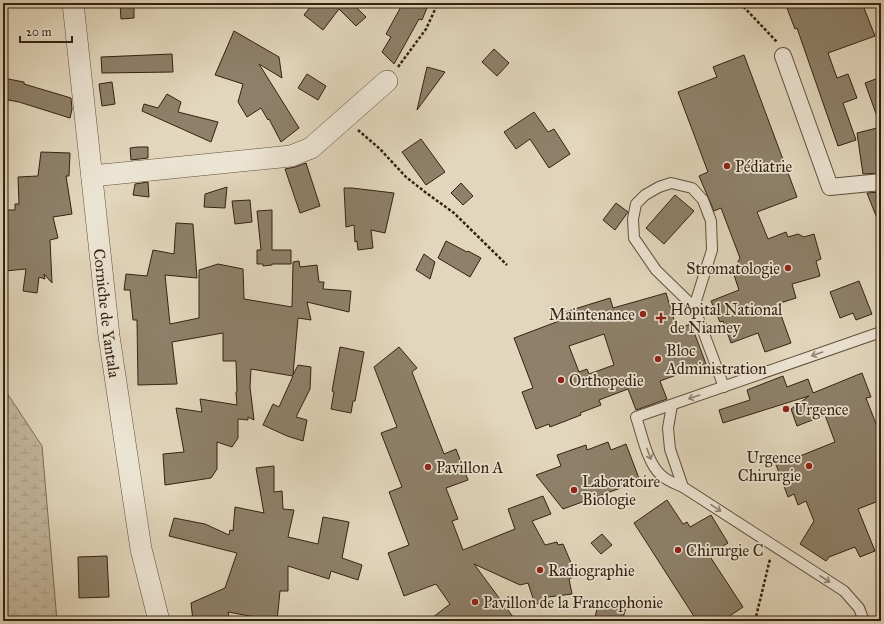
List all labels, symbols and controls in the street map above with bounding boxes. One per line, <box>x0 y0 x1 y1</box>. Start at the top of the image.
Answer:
scale bar <box>20 18 72 44</box>
text: 20 m <box>26 25 52 39</box>
place label: Pédiatrie <box>735 157 793 176</box>
marker: Pédiatrie <box>722 161 732 171</box>
street label: Corniche de Yantala <box>90 248 124 379</box>
place label: Stromatologie <box>686 259 780 279</box>
marker: Stromatologie <box>783 263 793 273</box>
place label: Hôpital National de Niamey <box>670 300 783 337</box>
place label: Maintenance <box>549 305 635 324</box>
marker: Maintenance <box>638 309 648 319</box>
marker: Hôpital National de Niamey <box>655 312 667 324</box>
place label: Bloc Administration <box>665 341 767 378</box>
one-way arrow <box>811 351 823 359</box>
marker: Bloc Administration <box>653 354 663 364</box>
place label: Orthopedie <box>569 371 644 390</box>
marker: Orthopedie <box>556 375 566 385</box>
one-way arrow <box>688 394 701 401</box>
place label: Urgence <box>794 400 849 420</box>
marker: Urgence <box>781 404 791 414</box>
one-way arrow <box>645 447 653 459</box>
place label: Urgence Chirurgie <box>738 448 801 486</box>
place label: Pavillon A <box>436 458 503 477</box>
marker: Urgence Chirurgie <box>804 461 814 471</box>
marker: Pavillon A <box>423 462 433 472</box>
place label: Laboratoire Biologie <box>582 472 660 510</box>
marker: Laboratoire Biologie <box>569 485 579 495</box>
one-way arrow <box>710 504 721 512</box>
place label: Chirurgie C <box>686 541 764 561</box>
marker: Chirurgie C <box>673 545 683 555</box>
place label: Radiographie <box>548 561 635 581</box>
marker: Radiographie <box>535 565 545 575</box>
one-way arrow <box>819 575 831 583</box>
place label: Pavillon de la Francophonie <box>483 593 663 612</box>
marker: Pavillon de la Francophonie <box>470 597 480 607</box>

